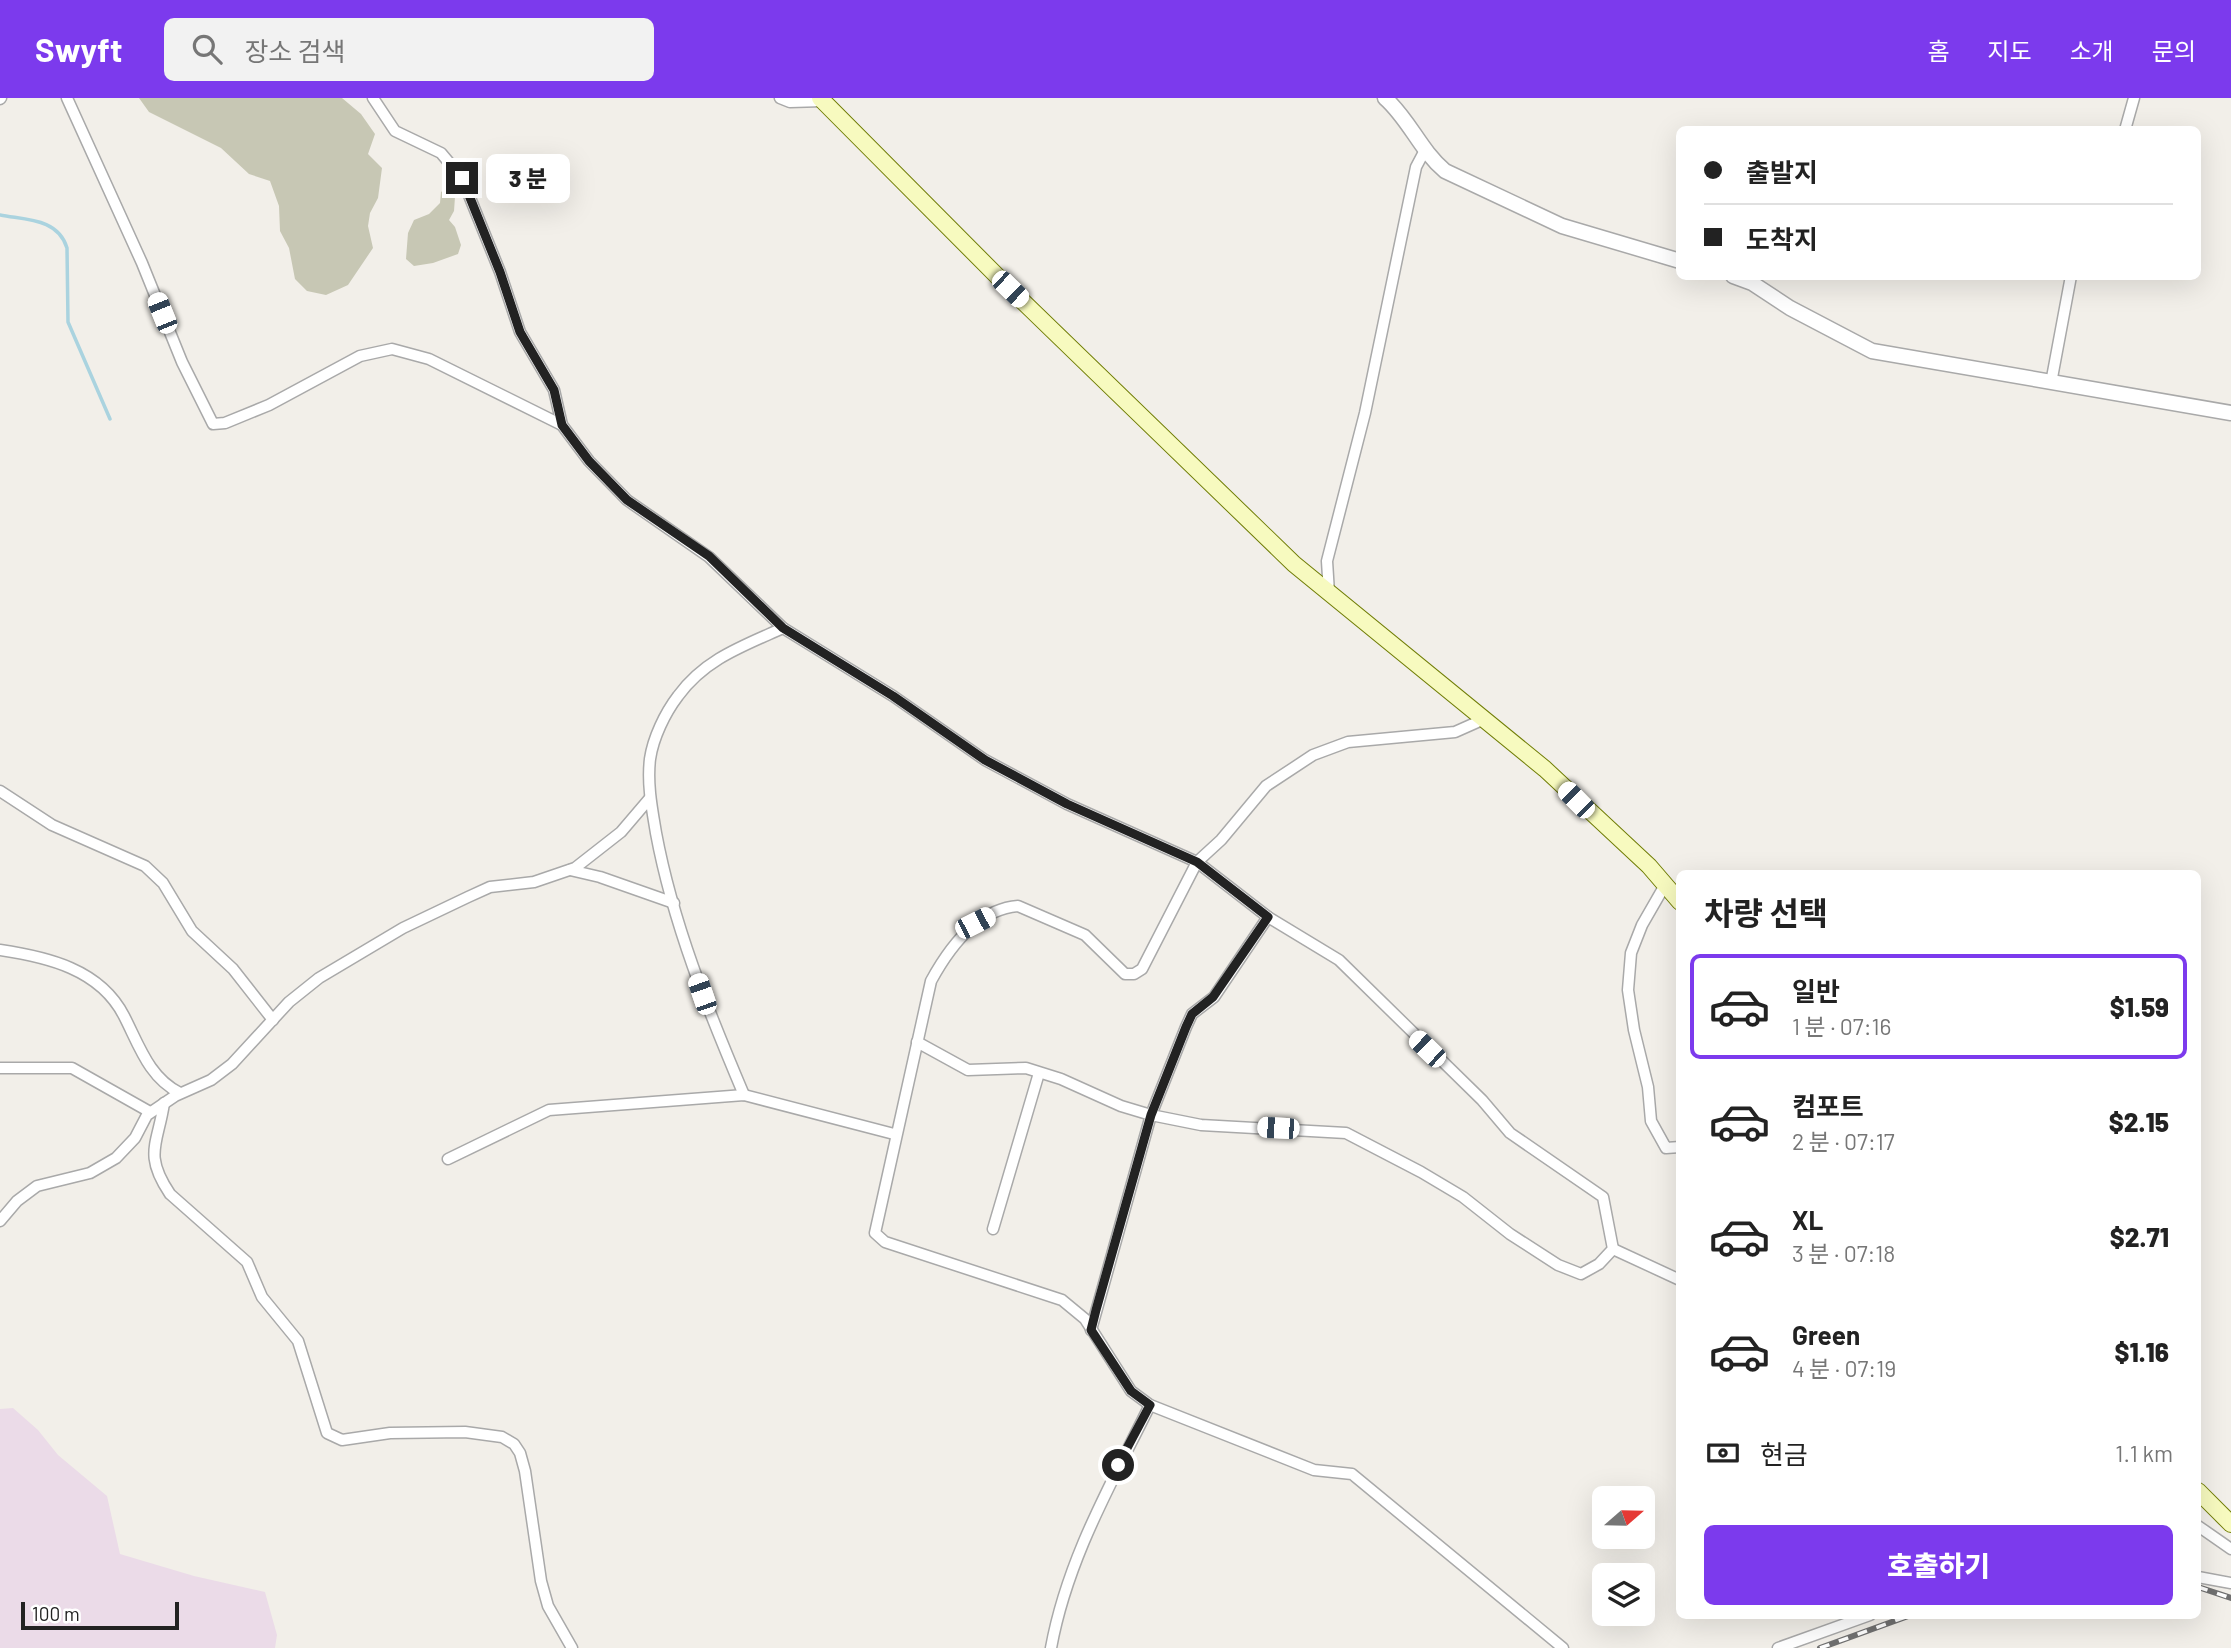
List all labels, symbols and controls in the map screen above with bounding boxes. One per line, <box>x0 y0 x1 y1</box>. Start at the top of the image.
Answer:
search box <box>164 18 654 81</box>
text: Swyft <box>35 29 122 69</box>
icon: search <box>188 30 226 68</box>
text: 장소 검색 <box>244 35 345 66</box>
text: 홈 <box>1927 36 1949 65</box>
text: 지도 <box>1987 36 2032 65</box>
text: 소개 <box>2070 36 2114 65</box>
text: 문의 <box>2152 36 2196 65</box>
callout: 3 분 <box>486 154 570 202</box>
text: 출발지 <box>1746 156 1818 187</box>
route end <box>446 162 478 194</box>
text: 3 분 <box>509 164 547 192</box>
text: 도착지 <box>1746 223 1818 254</box>
car <box>988 267 1033 311</box>
car <box>145 290 180 336</box>
car <box>1554 778 1599 822</box>
text: 차량 선택 <box>1704 893 1828 931</box>
car <box>952 904 999 942</box>
car <box>686 971 719 1017</box>
icon: car <box>1708 975 1771 1038</box>
text: 일반 <box>1792 975 1840 1006</box>
text: $1.59 <box>2110 991 2169 1022</box>
text: 1 분 · 07:16 <box>1792 1012 1891 1040</box>
car <box>1405 1027 1450 1071</box>
icon: car <box>1708 1090 1771 1153</box>
text: 컴포트 <box>1792 1090 1864 1121</box>
text: $2.15 <box>2109 1106 2169 1137</box>
car <box>1257 1116 1300 1140</box>
text: 2 분 · 07:17 <box>1792 1127 1895 1155</box>
text: XL <box>1792 1204 1823 1235</box>
icon: car <box>1708 1205 1771 1268</box>
text: $2.71 <box>2110 1221 2169 1252</box>
text: 3 분 · 07:18 <box>1792 1239 1895 1267</box>
text: Green <box>1792 1319 1860 1350</box>
icon: car <box>1708 1320 1771 1383</box>
text: $1.16 <box>2114 1336 2169 1367</box>
text: 4 분 · 07:19 <box>1792 1354 1896 1382</box>
icon: cash <box>1704 1434 1742 1472</box>
text: 현금 <box>1760 1438 1808 1469</box>
text: 1.1 km <box>2115 1439 2173 1467</box>
route start <box>1102 1449 1134 1481</box>
north arrow <box>1592 1486 1656 1549</box>
map controls <box>1592 1486 1655 1626</box>
button: 호출하기 <box>1704 1525 2173 1605</box>
button: layers <box>1592 1563 1655 1626</box>
scale bar <box>21 1599 178 1631</box>
text: 100 m <box>32 1602 80 1625</box>

